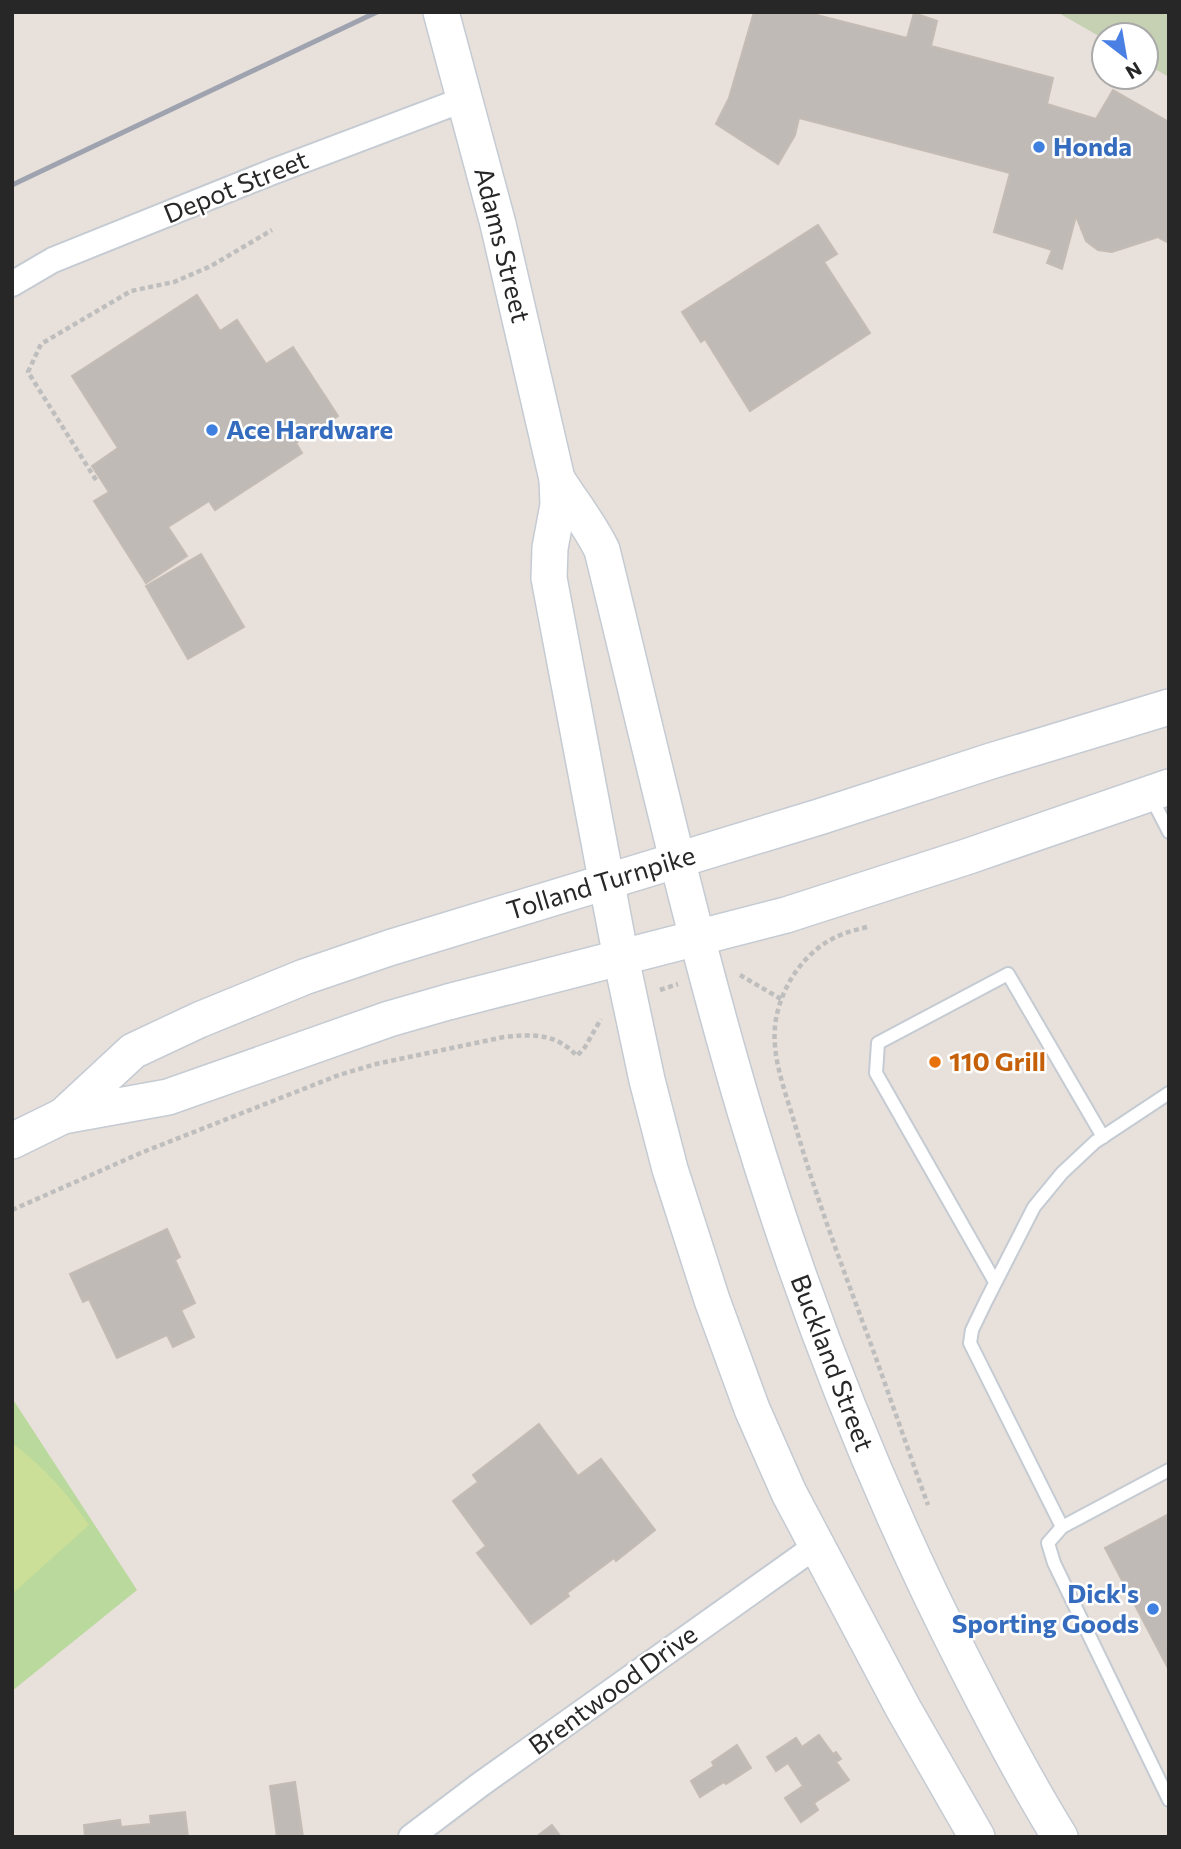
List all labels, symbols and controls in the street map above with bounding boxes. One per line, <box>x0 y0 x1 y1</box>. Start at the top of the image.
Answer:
north arrow <box>1090 21 1160 91</box>
text: N <box>1122 57 1146 85</box>
place label: Honda <box>1053 130 1132 161</box>
marker: Honda <box>1031 139 1047 155</box>
street label: Depot Street <box>159 143 312 229</box>
street label: Adams Street <box>469 164 538 326</box>
place label: Ace Hardware <box>226 413 393 444</box>
marker: Ace Hardware <box>204 422 220 438</box>
street label: Tolland Turnpike <box>503 838 699 925</box>
place label: 110 Grill <box>949 1045 1046 1076</box>
marker: 110 Grill <box>927 1054 943 1070</box>
street label: Buckland Street <box>785 1270 881 1455</box>
place label: Dick's Sporting Goods <box>952 1577 1139 1638</box>
marker: Dick's Sporting Goods <box>1145 1601 1161 1617</box>
street label: Brentwood Drive <box>522 1617 702 1760</box>

